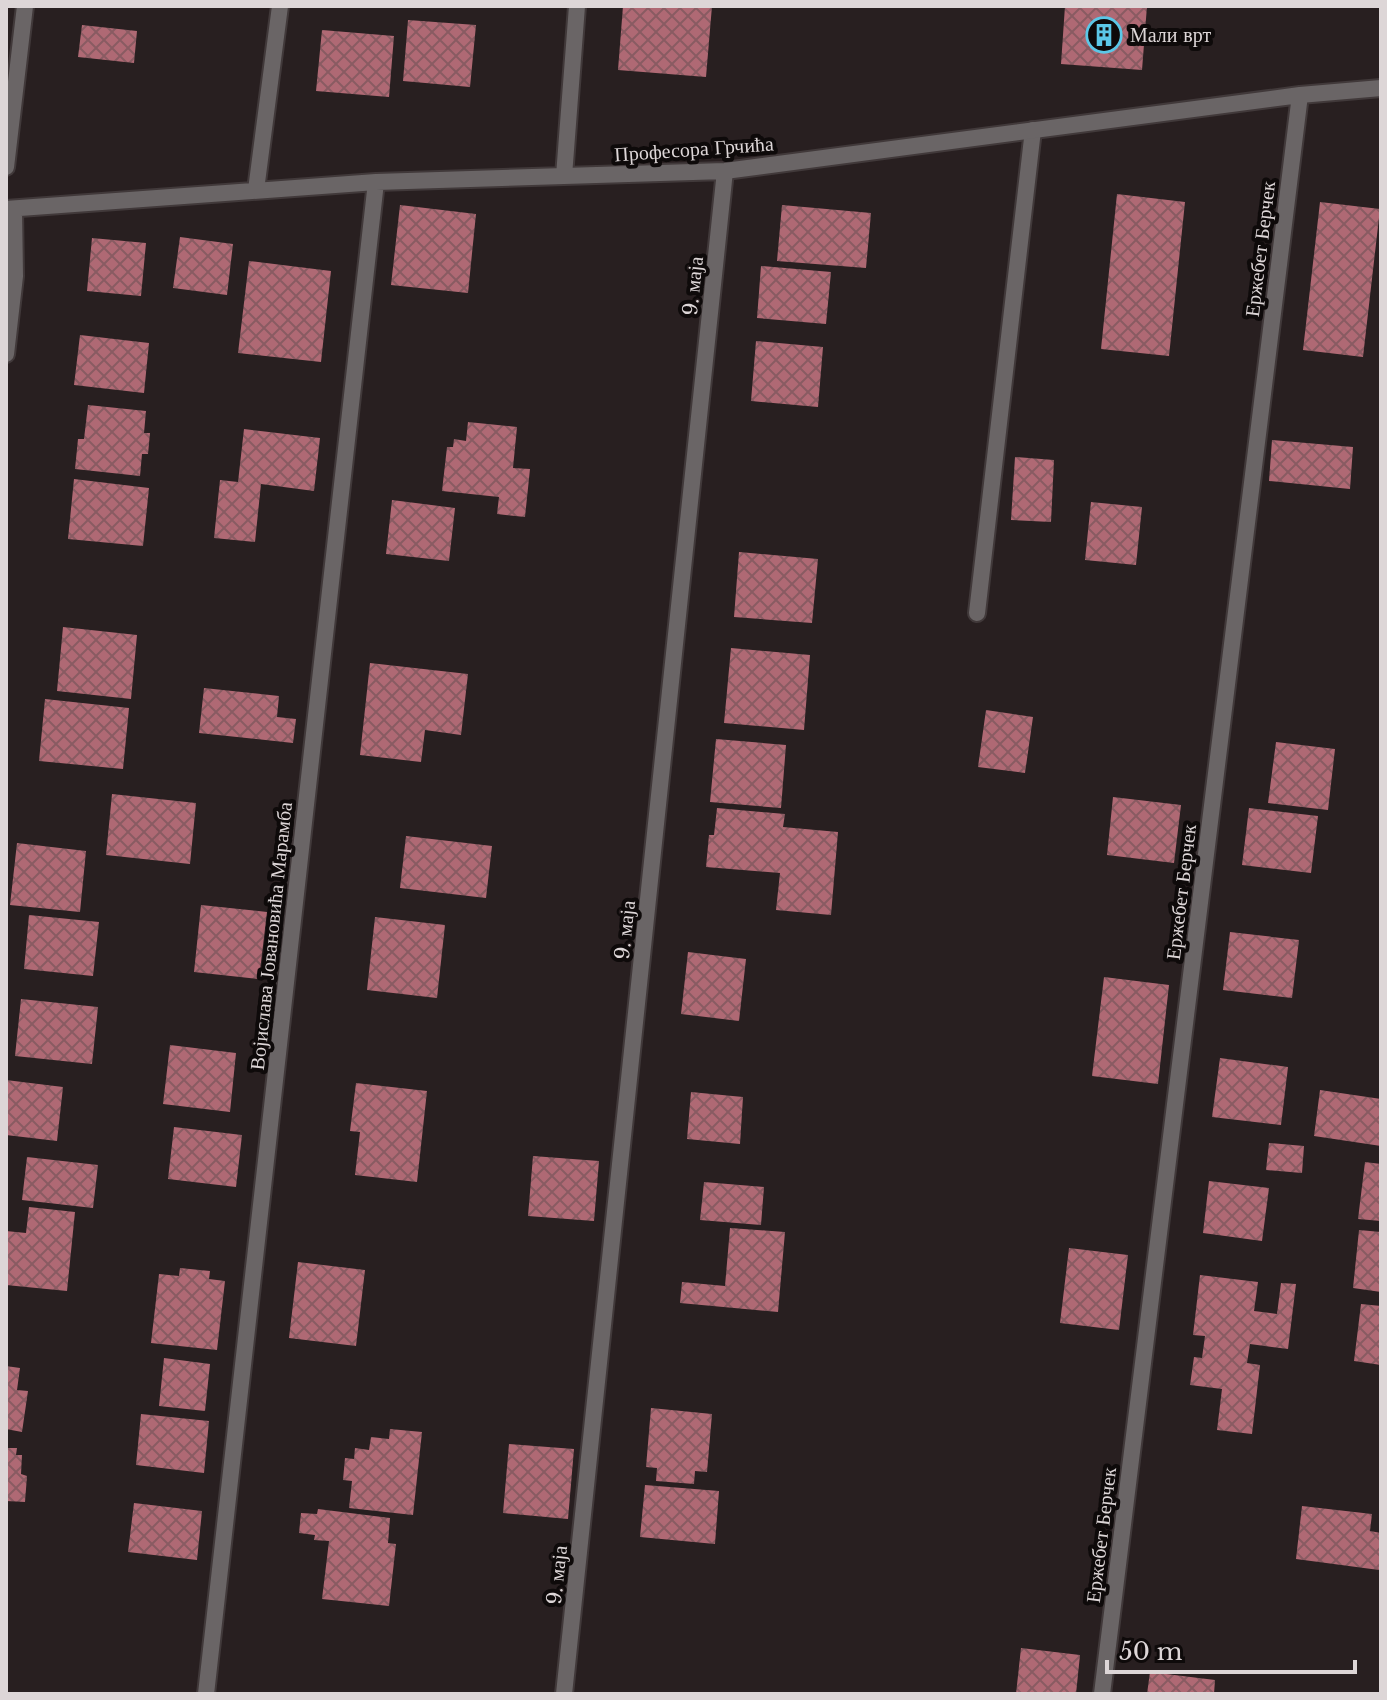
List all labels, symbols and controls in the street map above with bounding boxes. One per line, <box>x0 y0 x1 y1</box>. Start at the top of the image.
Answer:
building icon: Мали врт <box>1085 16 1123 54</box>
place label: Мали врт <box>1130 23 1211 47</box>
street label: Професора Грчића <box>613 131 775 167</box>
street label: Ержебет Берчек <box>1240 180 1280 318</box>
street label: 9. маја <box>678 255 708 317</box>
street label: Војислава Јовановића Марамба <box>245 801 297 1071</box>
street label: Ержебет Берчек <box>1161 823 1201 961</box>
street label: 9. маја <box>610 899 640 961</box>
street label: Ержебет Берчек <box>1081 1466 1121 1604</box>
street label: 9. маја <box>542 1544 572 1606</box>
scale bar <box>1107 1624 1355 1674</box>
text: 50 m <box>1119 1637 1183 1666</box>

